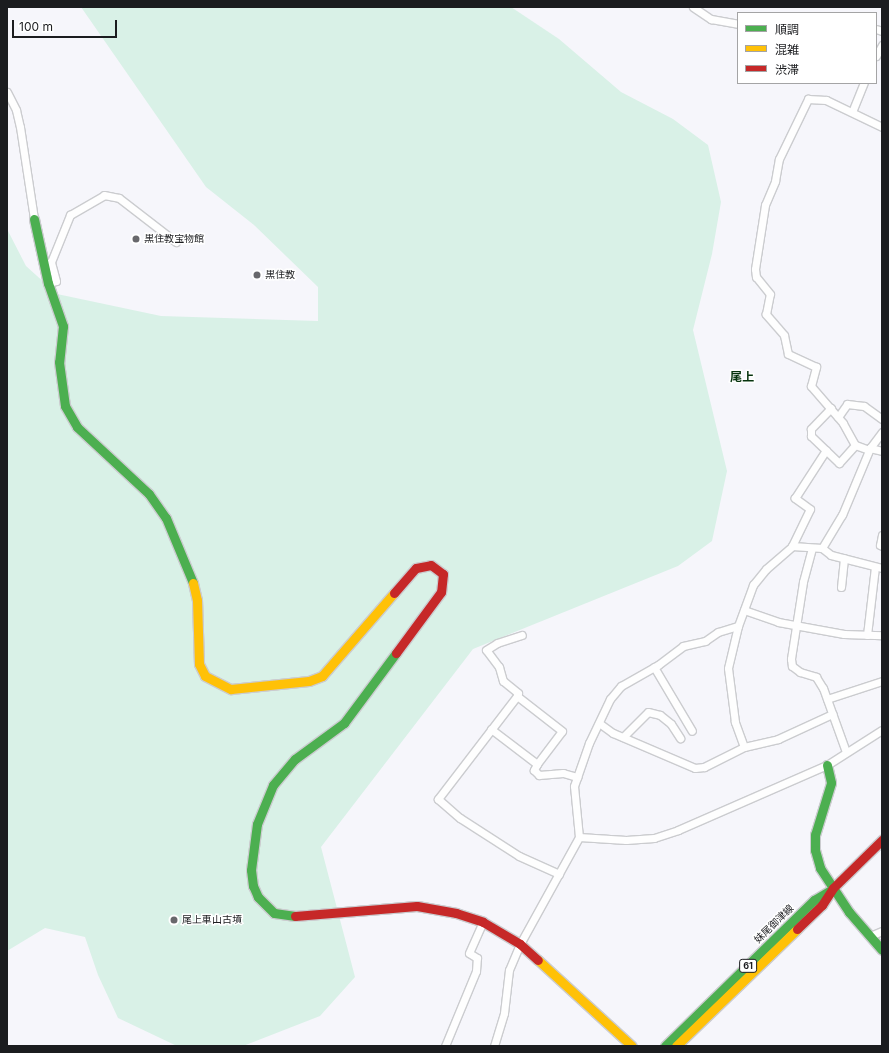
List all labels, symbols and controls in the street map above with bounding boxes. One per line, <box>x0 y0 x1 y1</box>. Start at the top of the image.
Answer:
scale bar <box>14 12 119 38</box>
legend <box>737 12 877 84</box>
text: 100 m <box>19 19 53 34</box>
text: 順調 <box>775 22 799 37</box>
text: 混雑 <box>775 42 799 57</box>
text: 渋滞 <box>775 62 799 77</box>
place label: 黒住教宝物館 <box>144 233 204 245</box>
marker: 黒住教宝物館 <box>131 234 141 244</box>
place label: 黒住教 <box>265 269 295 281</box>
marker: 黒住教 <box>252 270 262 280</box>
district label: 尾上 <box>730 370 754 384</box>
street label: 妹尾御津線 <box>752 902 796 946</box>
place label: 尾上車山古墳 <box>182 914 242 926</box>
marker: 尾上車山古墳 <box>169 915 179 925</box>
road number: 61 <box>739 959 757 973</box>

